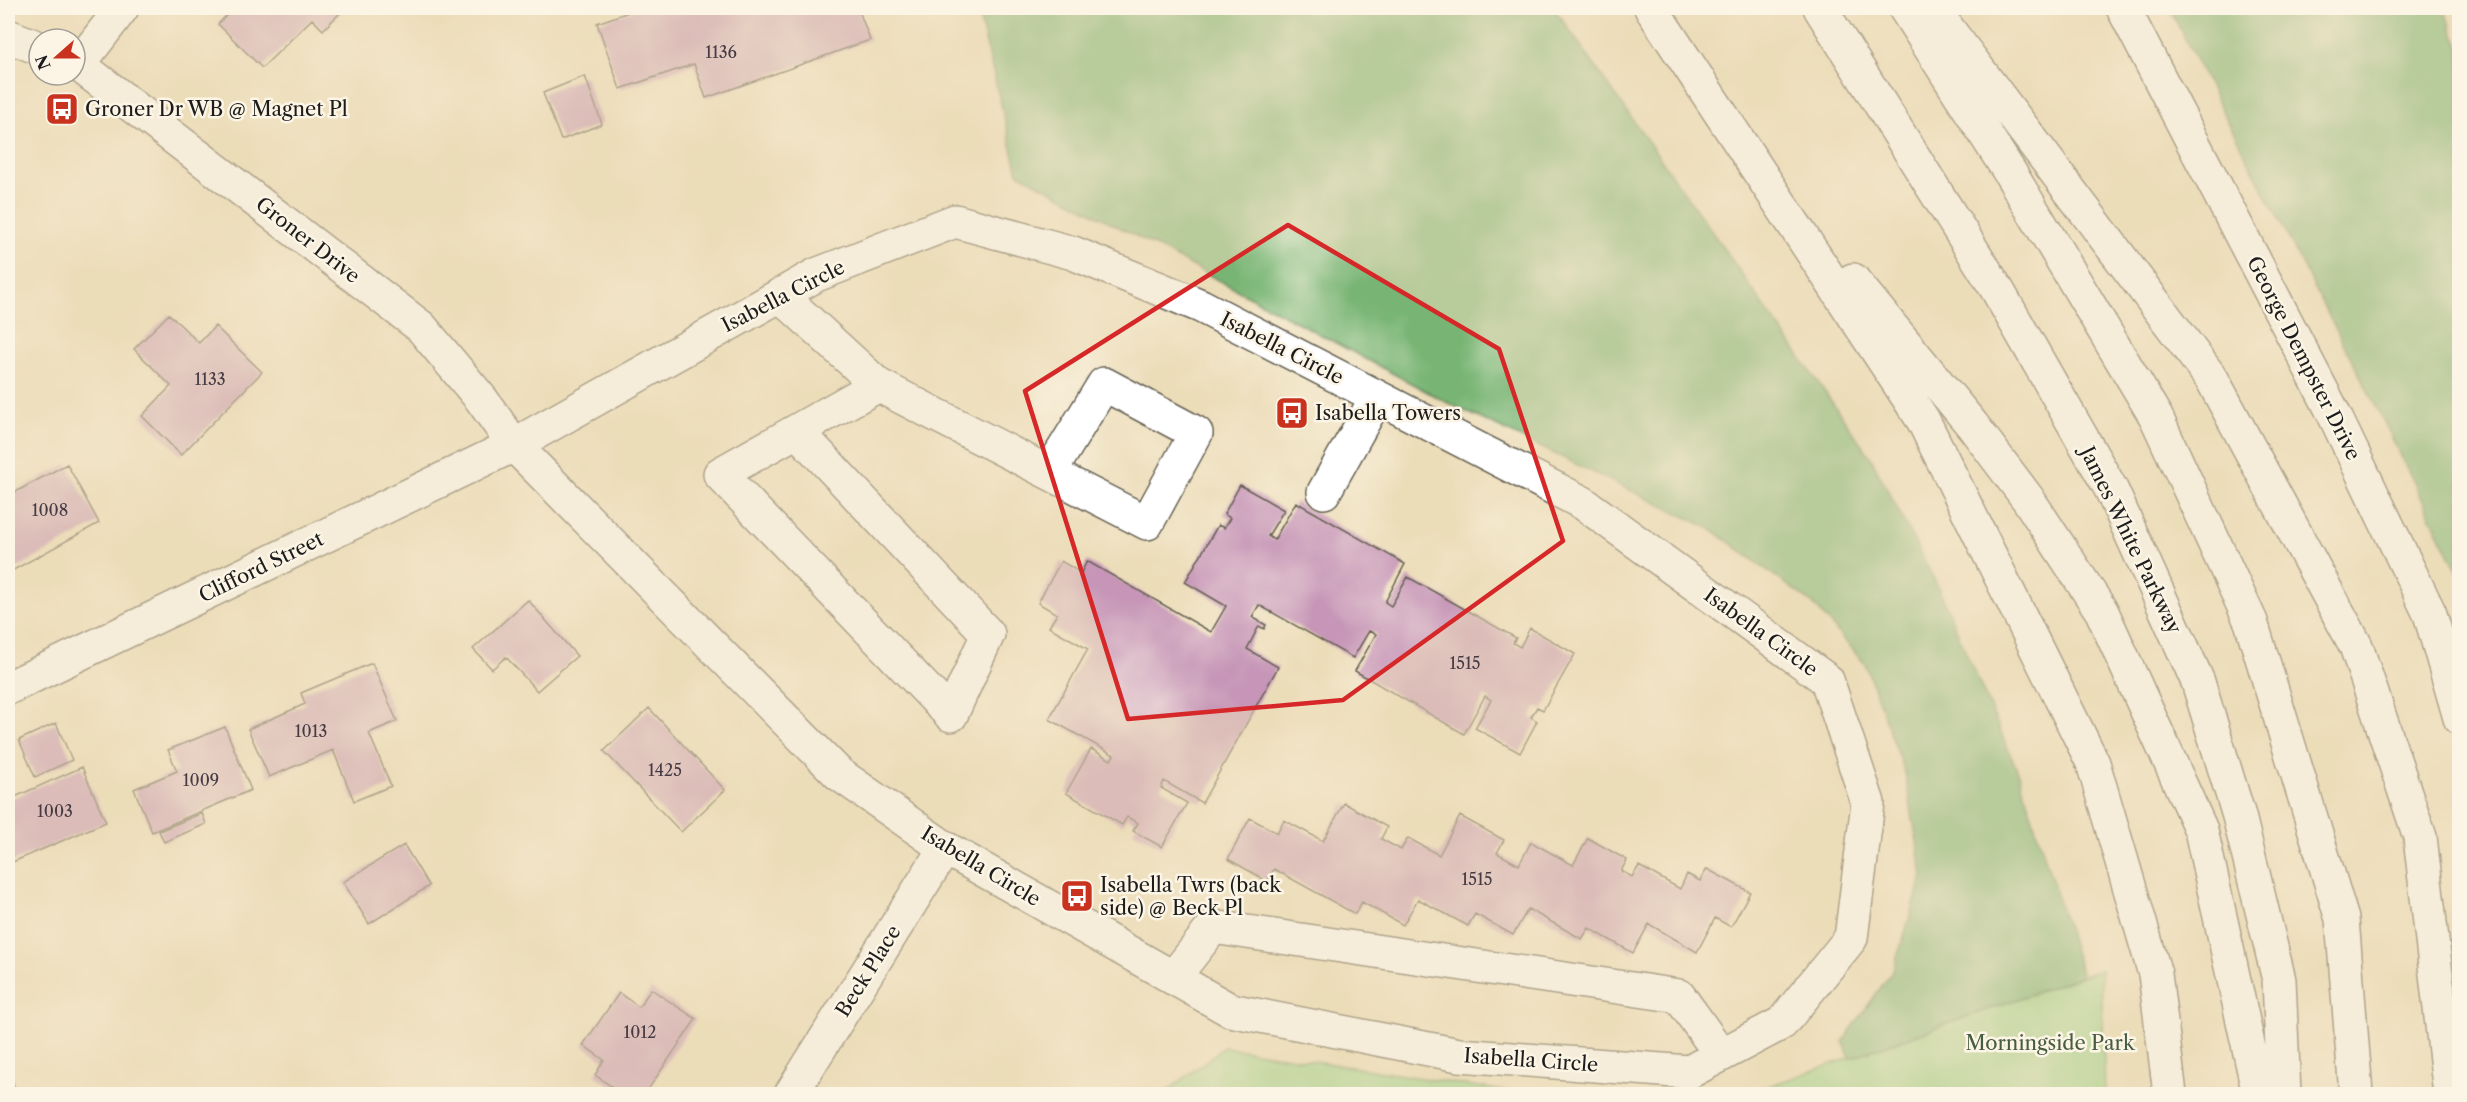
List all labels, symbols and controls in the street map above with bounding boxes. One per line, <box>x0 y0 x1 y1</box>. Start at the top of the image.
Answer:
north arrow <box>27 27 87 87</box>
house number: 1136 <box>705 42 737 62</box>
text: N <box>31 52 55 72</box>
bus stop icon: Groner Dr WB @ Magnet Pl <box>44 91 80 127</box>
place label: Groner Dr WB @ Magnet Pl <box>85 97 348 121</box>
street label: Groner Drive <box>251 192 365 288</box>
street label: George Dempster Drive <box>2242 252 2366 464</box>
street label: Isabella Circle <box>718 255 848 337</box>
street label: Isabella Circle <box>1217 307 1347 389</box>
house number: 1133 <box>194 369 226 389</box>
bus stop icon: Isabella Towers <box>1274 395 1310 431</box>
place label: Isabella Towers <box>1315 401 1461 425</box>
street label: James White Parkway <box>2074 440 2187 638</box>
house number: 1008 <box>32 500 68 520</box>
street label: Clifford Street <box>195 526 327 608</box>
street label: Isabella Circle <box>1699 583 1823 681</box>
house number: 1515 <box>1450 653 1480 673</box>
house number: 1013 <box>295 721 327 741</box>
house number: 1425 <box>648 760 682 780</box>
house number: 1009 <box>183 770 219 790</box>
house number: 1003 <box>37 801 73 821</box>
street label: Isabella Circle <box>917 821 1045 911</box>
house number: 1515 <box>1462 869 1492 889</box>
place label: Isabella Twrs (back side) @ Beck Pl <box>1100 873 1282 920</box>
bus stop icon: Isabella Twrs (back side) @ Beck Pl <box>1059 878 1095 914</box>
street label: Beck Place <box>830 921 906 1021</box>
house number: 1012 <box>624 1022 656 1042</box>
park label: Morningside Park <box>1965 1031 2136 1055</box>
street label: Isabella Circle <box>1463 1043 1599 1077</box>

